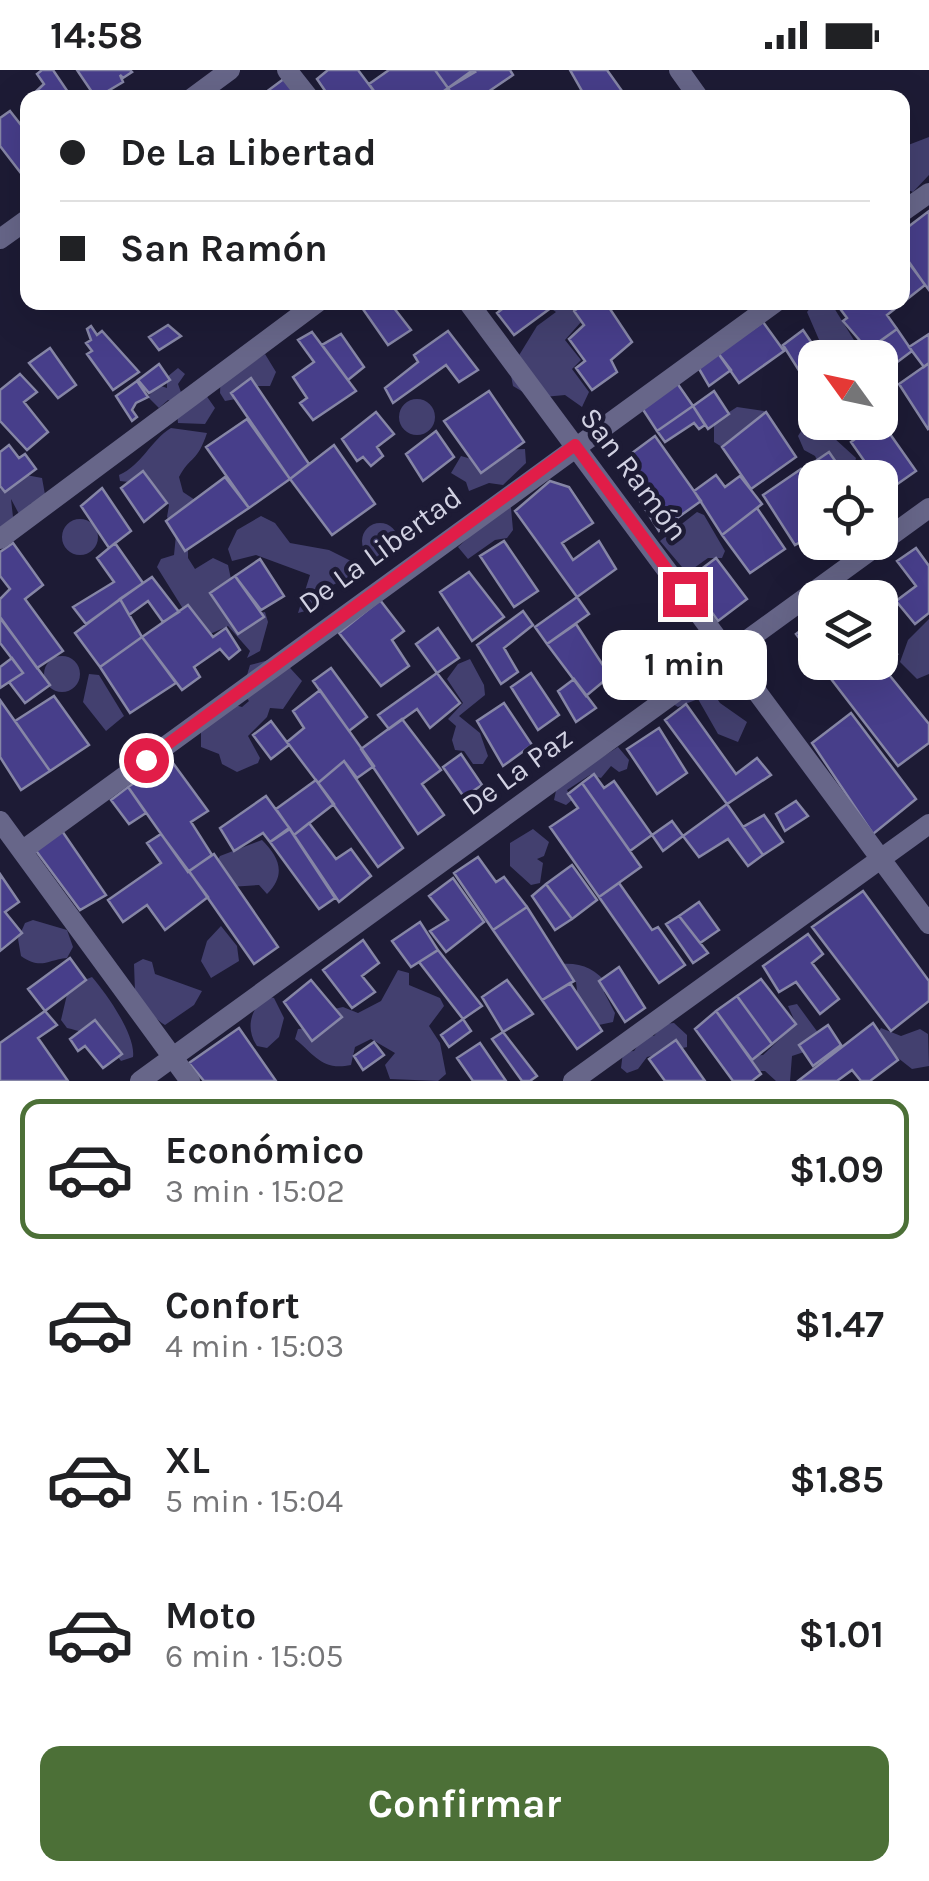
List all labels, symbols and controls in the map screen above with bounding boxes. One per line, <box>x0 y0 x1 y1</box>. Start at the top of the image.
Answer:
text: 14:58 <box>50 13 143 58</box>
text: De La Libertad <box>120 130 377 175</box>
text: San Ramón <box>120 226 328 271</box>
north arrow <box>798 340 898 440</box>
map controls <box>798 340 898 680</box>
street label: San Ramón <box>572 400 696 548</box>
button: locate <box>798 460 898 560</box>
street label: De La Libertad <box>292 479 468 621</box>
route end <box>663 572 708 617</box>
button: layers <box>798 580 898 680</box>
callout: 1 min <box>602 629 768 699</box>
text: 1 min <box>644 646 725 683</box>
street label: De La Paz <box>455 719 579 823</box>
route start <box>124 738 169 783</box>
icon: car <box>45 1124 135 1214</box>
text: Económico <box>165 1128 364 1173</box>
text: $1.09 <box>789 1147 884 1192</box>
text: 3 min · 15:02 <box>165 1173 345 1210</box>
icon: car <box>45 1279 135 1369</box>
text: Confort <box>165 1283 300 1328</box>
text: $1.47 <box>795 1302 884 1347</box>
text: 4 min · 15:03 <box>165 1328 344 1365</box>
icon: car <box>45 1434 135 1524</box>
text: XL <box>165 1438 210 1483</box>
text: $1.85 <box>789 1457 884 1502</box>
text: 5 min · 15:04 <box>165 1483 343 1520</box>
icon: car <box>45 1589 135 1679</box>
text: Moto <box>165 1593 256 1638</box>
text: $1.01 <box>799 1612 884 1657</box>
text: 6 min · 15:05 <box>165 1638 344 1675</box>
button: Confirmar <box>40 1746 889 1861</box>

